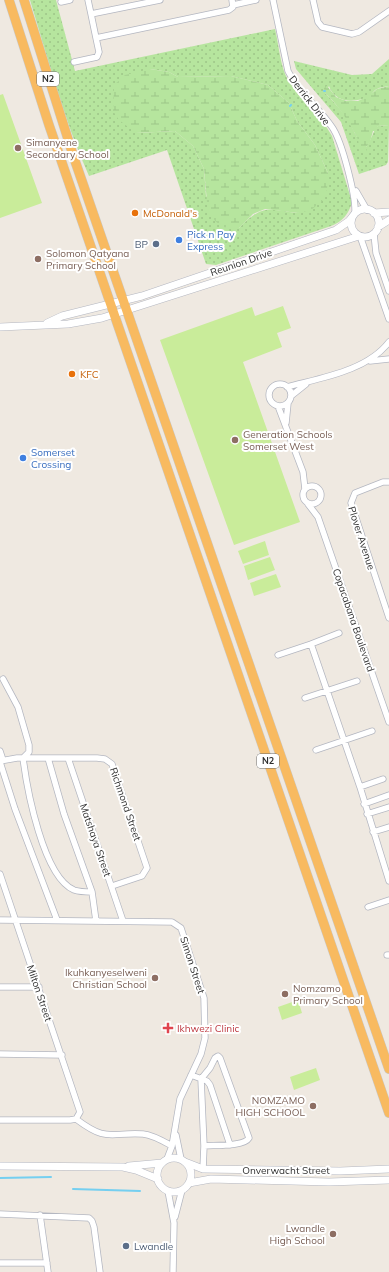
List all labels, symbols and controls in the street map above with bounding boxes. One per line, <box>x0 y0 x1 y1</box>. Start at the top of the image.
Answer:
road number: N2 <box>37 72 59 86</box>
street label: Derrick Drive <box>286 73 333 128</box>
place label: Simanyene Secondary School <box>26 136 109 161</box>
marker: Simanyene Secondary School <box>13 143 23 153</box>
place label: McDonald's <box>143 207 197 220</box>
marker: McDonald's <box>130 208 140 218</box>
place label: Pick n Pay Express <box>187 228 235 253</box>
marker: Pick n Pay Express <box>174 235 184 245</box>
place label: BP <box>135 238 148 251</box>
marker: BP <box>151 239 161 249</box>
street label: Reunion Drive <box>209 246 274 279</box>
place label: Solomon Qatyana Primary School <box>46 247 129 272</box>
marker: Solomon Qatyana Primary School <box>33 254 43 264</box>
place label: KFC <box>80 368 99 381</box>
marker: KFC <box>67 369 77 379</box>
place label: Generation Schools Somerset West <box>243 428 333 453</box>
marker: Generation Schools Somerset West <box>230 435 240 445</box>
place label: Somerset Crossing <box>31 446 75 471</box>
marker: Somerset Crossing <box>18 453 28 463</box>
street label: Plover Avenue <box>345 505 378 572</box>
street label: Copacabana Boulevard <box>330 567 377 674</box>
road number: N2 <box>257 754 279 768</box>
street label: Richmond Street <box>107 766 144 843</box>
street label: Matshaya Street <box>77 802 114 879</box>
street label: Simon Street <box>177 935 208 996</box>
street label: Milton Street <box>24 963 55 1023</box>
place label: Ikuhkanyeselweni Christian School <box>65 966 147 991</box>
marker: Ikuhkanyeselweni Christian School <box>150 973 160 983</box>
place label: Nomzamo Primary School <box>293 982 363 1007</box>
marker: Nomzamo Primary School <box>280 989 290 999</box>
marker: Ikhwezi Clinic <box>162 1022 174 1034</box>
place label: Ikhwezi Clinic <box>177 1022 240 1035</box>
place label: NOMZAMO HIGH SCHOOL <box>236 1094 306 1119</box>
marker: NOMZAMO HIGH SCHOOL <box>308 1101 318 1111</box>
street label: Onverwacht Street <box>242 1164 330 1177</box>
place label: Lwandle High School <box>270 1222 325 1247</box>
marker: Lwandle High School <box>328 1229 338 1239</box>
place label: Lwandle <box>134 1240 173 1253</box>
marker: Lwandle <box>121 1241 131 1251</box>

